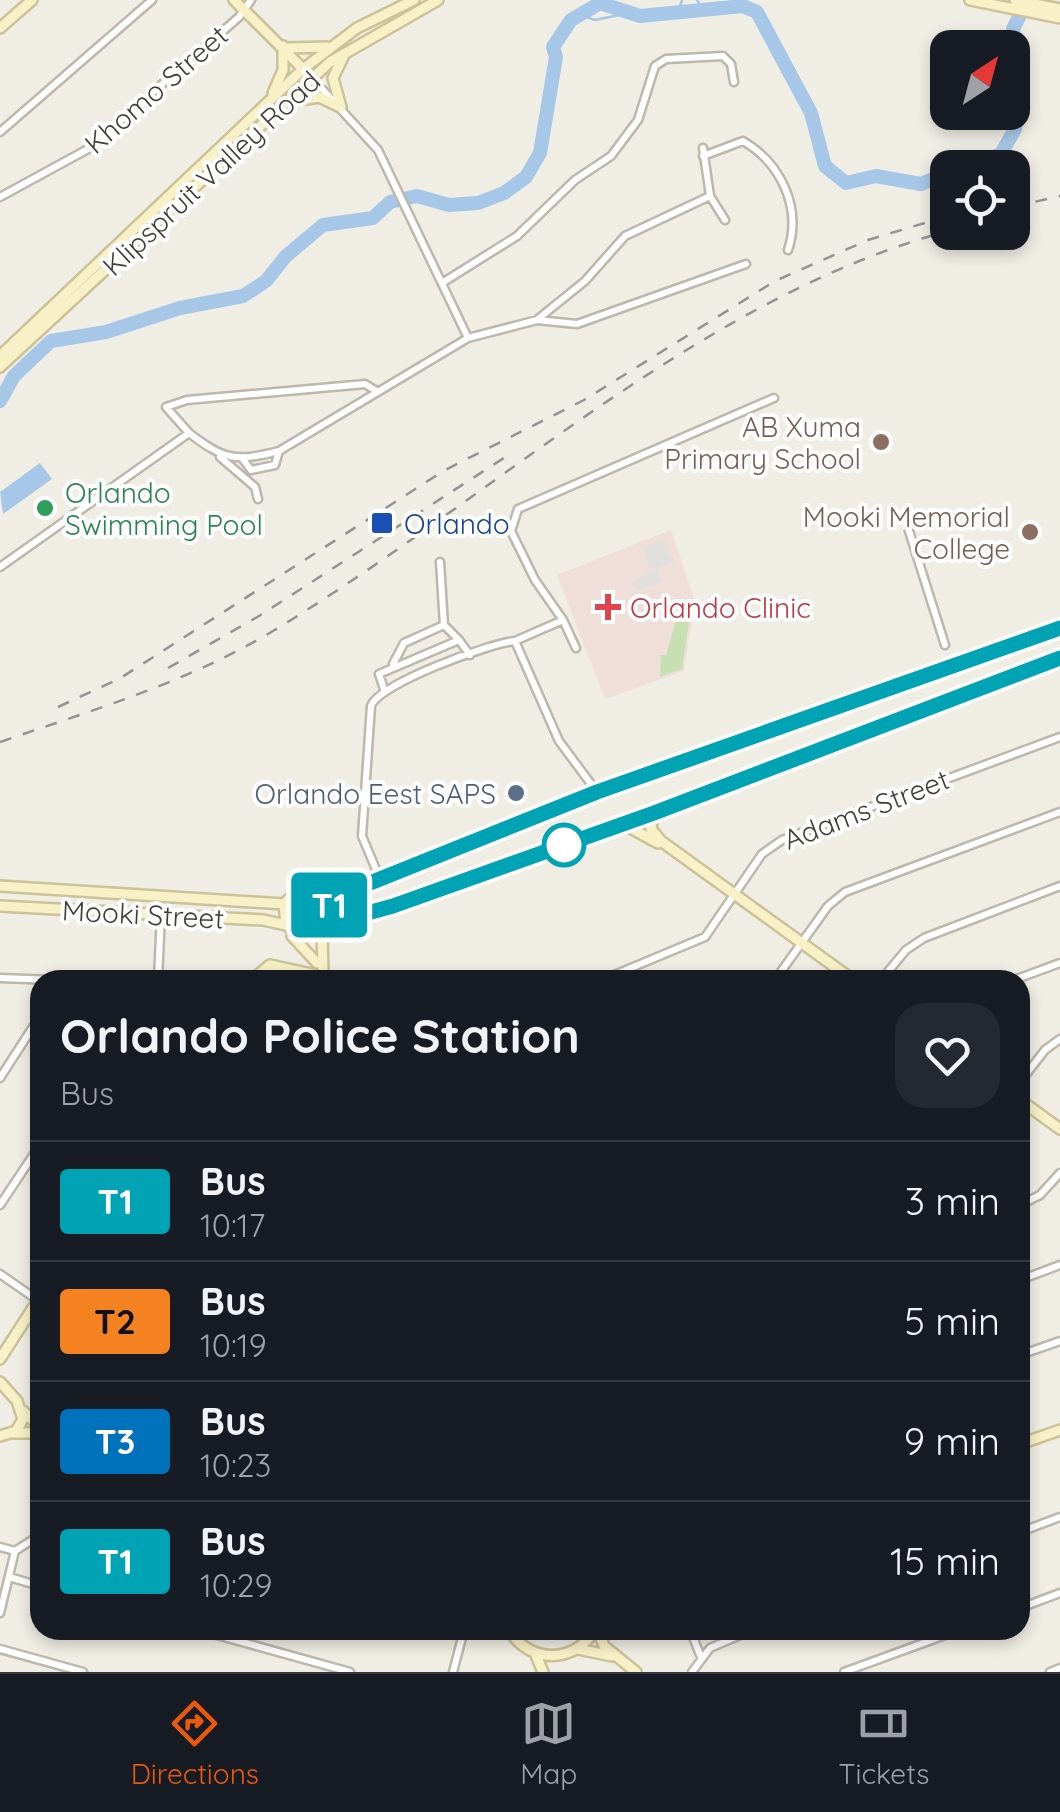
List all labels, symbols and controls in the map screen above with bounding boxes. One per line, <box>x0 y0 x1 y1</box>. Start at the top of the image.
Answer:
street label: Khomo Street <box>77 17 235 161</box>
north arrow <box>930 30 1030 130</box>
map controls <box>930 30 1030 250</box>
street label: Klipspruit Valley Road <box>95 63 327 283</box>
button: locate <box>930 150 1030 250</box>
place label: AB Xuma Primary School <box>664 409 861 476</box>
marker: AB Xuma Primary School <box>870 431 892 453</box>
place label: Orlando Swimming Pool <box>65 475 263 542</box>
marker: Orlando Swimming Pool <box>34 497 56 519</box>
place label: Mooki Memorial College <box>803 499 1010 566</box>
place label: Orlando <box>404 506 510 541</box>
marker: Orlando <box>369 510 395 536</box>
marker: Mooki Memorial College <box>1019 521 1041 543</box>
place label: Orlando Clinic <box>630 590 811 625</box>
marker: Orlando Clinic <box>595 594 621 620</box>
street label: Adams Street <box>778 761 954 857</box>
place label: Orlando Eest SAPS <box>255 776 496 811</box>
marker: Orlando Eest SAPS <box>505 782 527 804</box>
unlabelled marker <box>543 824 585 866</box>
line badge: T1 <box>284 872 374 938</box>
text: T1 <box>311 883 347 927</box>
street label: Mooki Street <box>61 892 225 936</box>
button: heart <box>895 1003 1000 1108</box>
text: Orlando Police Station <box>60 1005 580 1065</box>
text: Bus <box>60 1073 114 1113</box>
text: Bus <box>200 1157 266 1205</box>
text: 3 min <box>905 1177 1000 1225</box>
text: T1 <box>97 1179 133 1223</box>
text: 10:17 <box>200 1205 265 1245</box>
text: Bus <box>200 1277 266 1325</box>
text: 5 min <box>904 1297 1000 1345</box>
text: T2 <box>94 1299 136 1343</box>
text: 10:19 <box>200 1325 267 1365</box>
text: Bus <box>200 1397 266 1445</box>
text: 9 min <box>904 1417 1000 1465</box>
text: T3 <box>95 1419 135 1463</box>
text: 10:23 <box>200 1445 271 1485</box>
text: Bus <box>200 1517 266 1565</box>
text: 15 min <box>890 1537 1000 1585</box>
text: T1 <box>97 1539 133 1583</box>
text: 10:29 <box>200 1565 272 1605</box>
tab: Directions <box>131 1696 259 1791</box>
tab: Map <box>520 1696 577 1791</box>
tab: Tickets <box>839 1696 929 1791</box>

